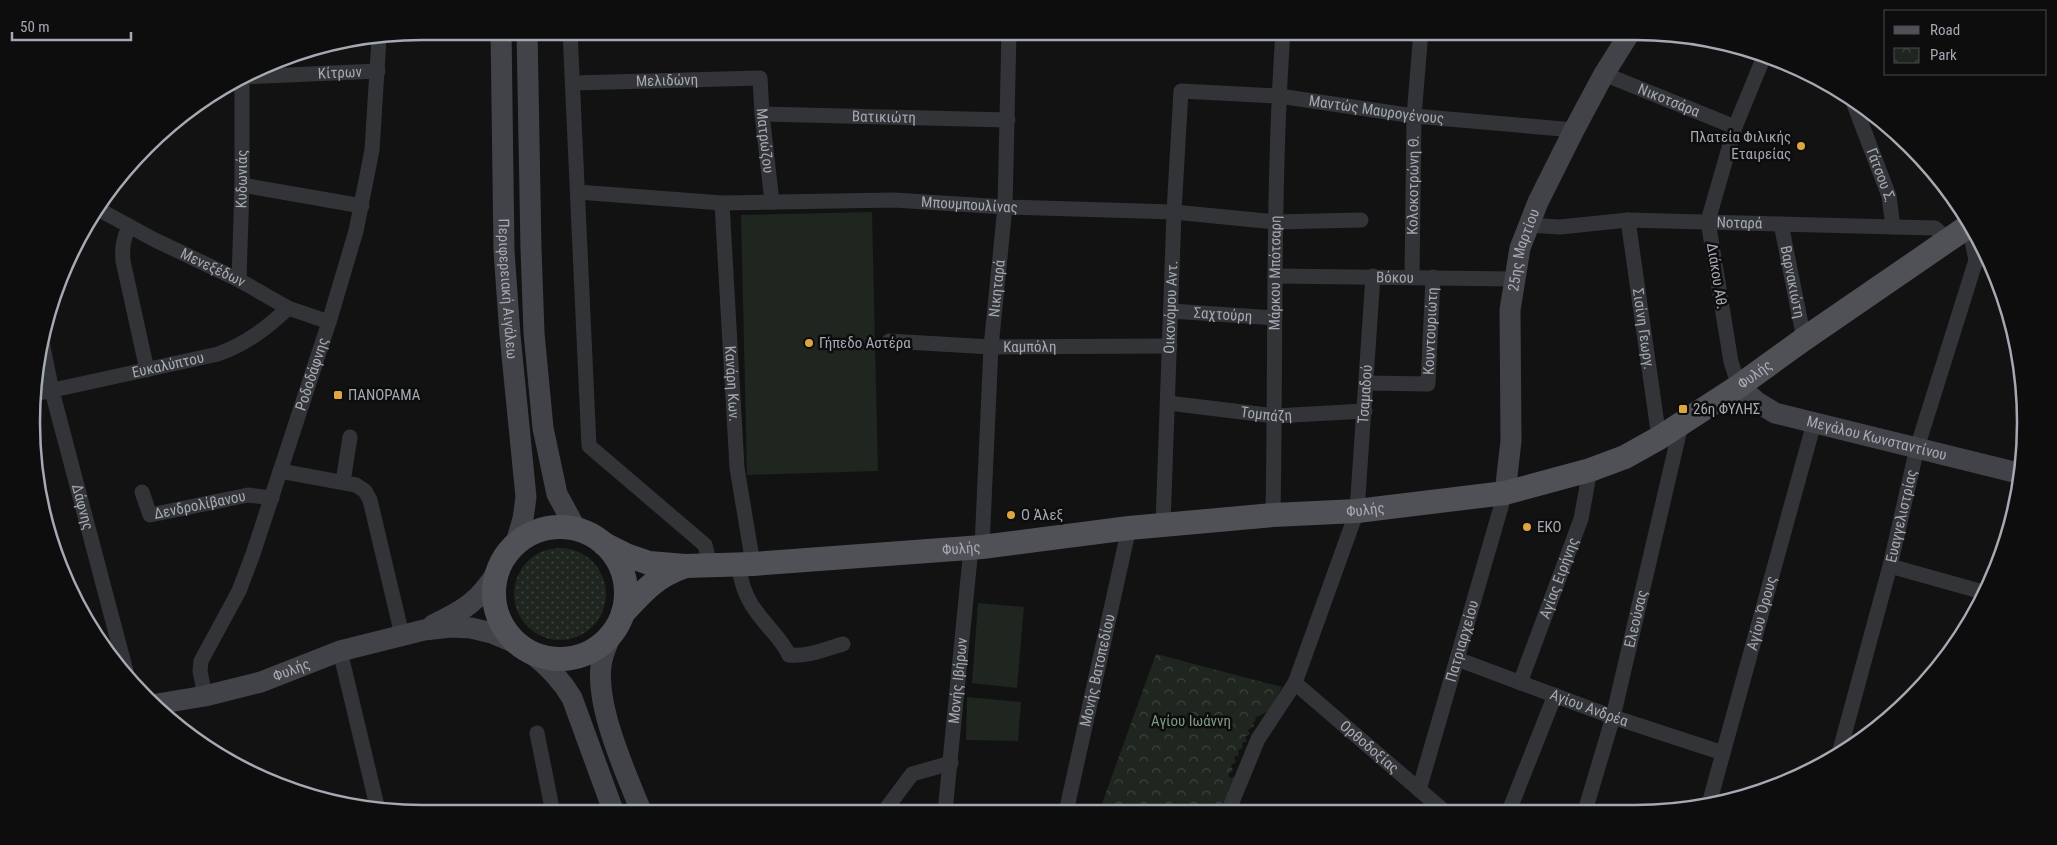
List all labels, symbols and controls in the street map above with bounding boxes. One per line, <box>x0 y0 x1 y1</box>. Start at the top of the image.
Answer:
scale bar <box>12 10 131 42</box>
legend <box>1884 10 2047 75</box>
text: 50 m <box>20 18 50 36</box>
text: Road <box>1930 21 1960 39</box>
text: Park <box>1930 46 1957 64</box>
street label: Κίτρων <box>317 63 363 83</box>
street label: Μελιδώνη <box>636 71 698 90</box>
street label: Νικοτσάρα <box>1635 80 1703 121</box>
street label: Μαντώς Μαυρογένους <box>1308 92 1445 128</box>
street label: Βατικιώτη <box>852 107 916 127</box>
street label: Ματρώζου <box>753 108 778 174</box>
place label: Πλατεία Φιλικής Εταιρείας <box>1690 128 1791 163</box>
street label: Κολοκοτρώνη Θ. <box>1404 135 1423 235</box>
marker: Πλατεία Φιλικής Εταιρείας <box>1795 140 1807 152</box>
street label: Γάτσου Σ. <box>1863 146 1899 204</box>
street label: Κυδωνιάς <box>232 150 251 209</box>
street label: Μπουμπουλίνας <box>921 193 1018 216</box>
street label: 25ης Μαρτίου <box>1504 206 1543 293</box>
street label: Νοταρά <box>1716 213 1763 233</box>
street label: Μάρκου Μπότσαρη <box>1266 215 1285 331</box>
street label: Περιφερειακή Αιγάλεω <box>495 218 521 360</box>
street label: Διάκου Αθ. <box>1703 242 1731 310</box>
street label: Μενεξέδων <box>177 244 249 291</box>
street label: Βαρνακιώτη <box>1777 244 1809 320</box>
street label: Νικηταρά <box>985 258 1009 318</box>
street label: Οικονόμου Αντ. <box>1160 260 1181 354</box>
street label: Βόκου <box>1376 268 1414 287</box>
street label: Κουντουριώτη <box>1419 287 1442 375</box>
street label: Σισίνη Γεωργ. <box>1629 287 1658 371</box>
street label: Σαχτούρη <box>1193 304 1253 325</box>
place label: Γήπεδο Αστέρα <box>819 334 911 352</box>
street label: Ροδοδάφνης <box>292 335 332 413</box>
marker: Γήπεδο Αστέρα <box>803 337 815 349</box>
street label: Καμπόλη <box>1003 338 1056 356</box>
street label: Κανάρη Κων. <box>721 345 743 422</box>
street label: Ευκαλύπτου <box>130 348 206 382</box>
street label: Φυλής <box>1734 356 1776 393</box>
street label: Τσαμαδού <box>1354 364 1376 424</box>
place label: ΠΑΝΟΡΑΜΑ <box>348 386 421 404</box>
marker: ΠΑΝΟΡΑΜΑ <box>332 389 344 401</box>
place label: 26η ΦΥΛΗΣ <box>1693 400 1760 418</box>
street label: Τομπάζη <box>1240 403 1293 425</box>
marker: 26η ΦΥΛΗΣ <box>1677 403 1689 415</box>
street label: Μεγάλου Κωνσταντίνου <box>1805 412 1949 464</box>
street label: Ευαγγελιστρίας <box>1882 468 1921 564</box>
street label: Δάφνης <box>68 482 97 532</box>
street label: Δενδρολίβανου <box>152 487 247 523</box>
street label: Φυλής <box>1346 499 1385 521</box>
place label: Ο Άλεξ <box>1021 506 1063 524</box>
marker: Ο Άλεξ <box>1005 509 1017 521</box>
place label: EKO <box>1537 518 1561 536</box>
marker: EKO <box>1521 521 1533 533</box>
street label: Αγίας Ειρήνης <box>1536 535 1582 621</box>
street label: Φυλής <box>941 538 981 559</box>
street label: Αγίου Όρους <box>1743 574 1780 652</box>
street label: Ελεούσας <box>1620 588 1651 649</box>
street label: Πατριαρχείου <box>1442 598 1482 684</box>
street label: Μονής Βατοπεδίου <box>1076 612 1119 728</box>
street label: Μονής Ιβήρων <box>945 636 971 725</box>
street label: Φυλής <box>270 655 313 685</box>
street label: Αγίου Ανδρέα <box>1548 685 1631 731</box>
park label: Αγίου Ιωάννη <box>1151 712 1231 730</box>
street label: Ορθοδοξίας <box>1336 717 1403 777</box>

